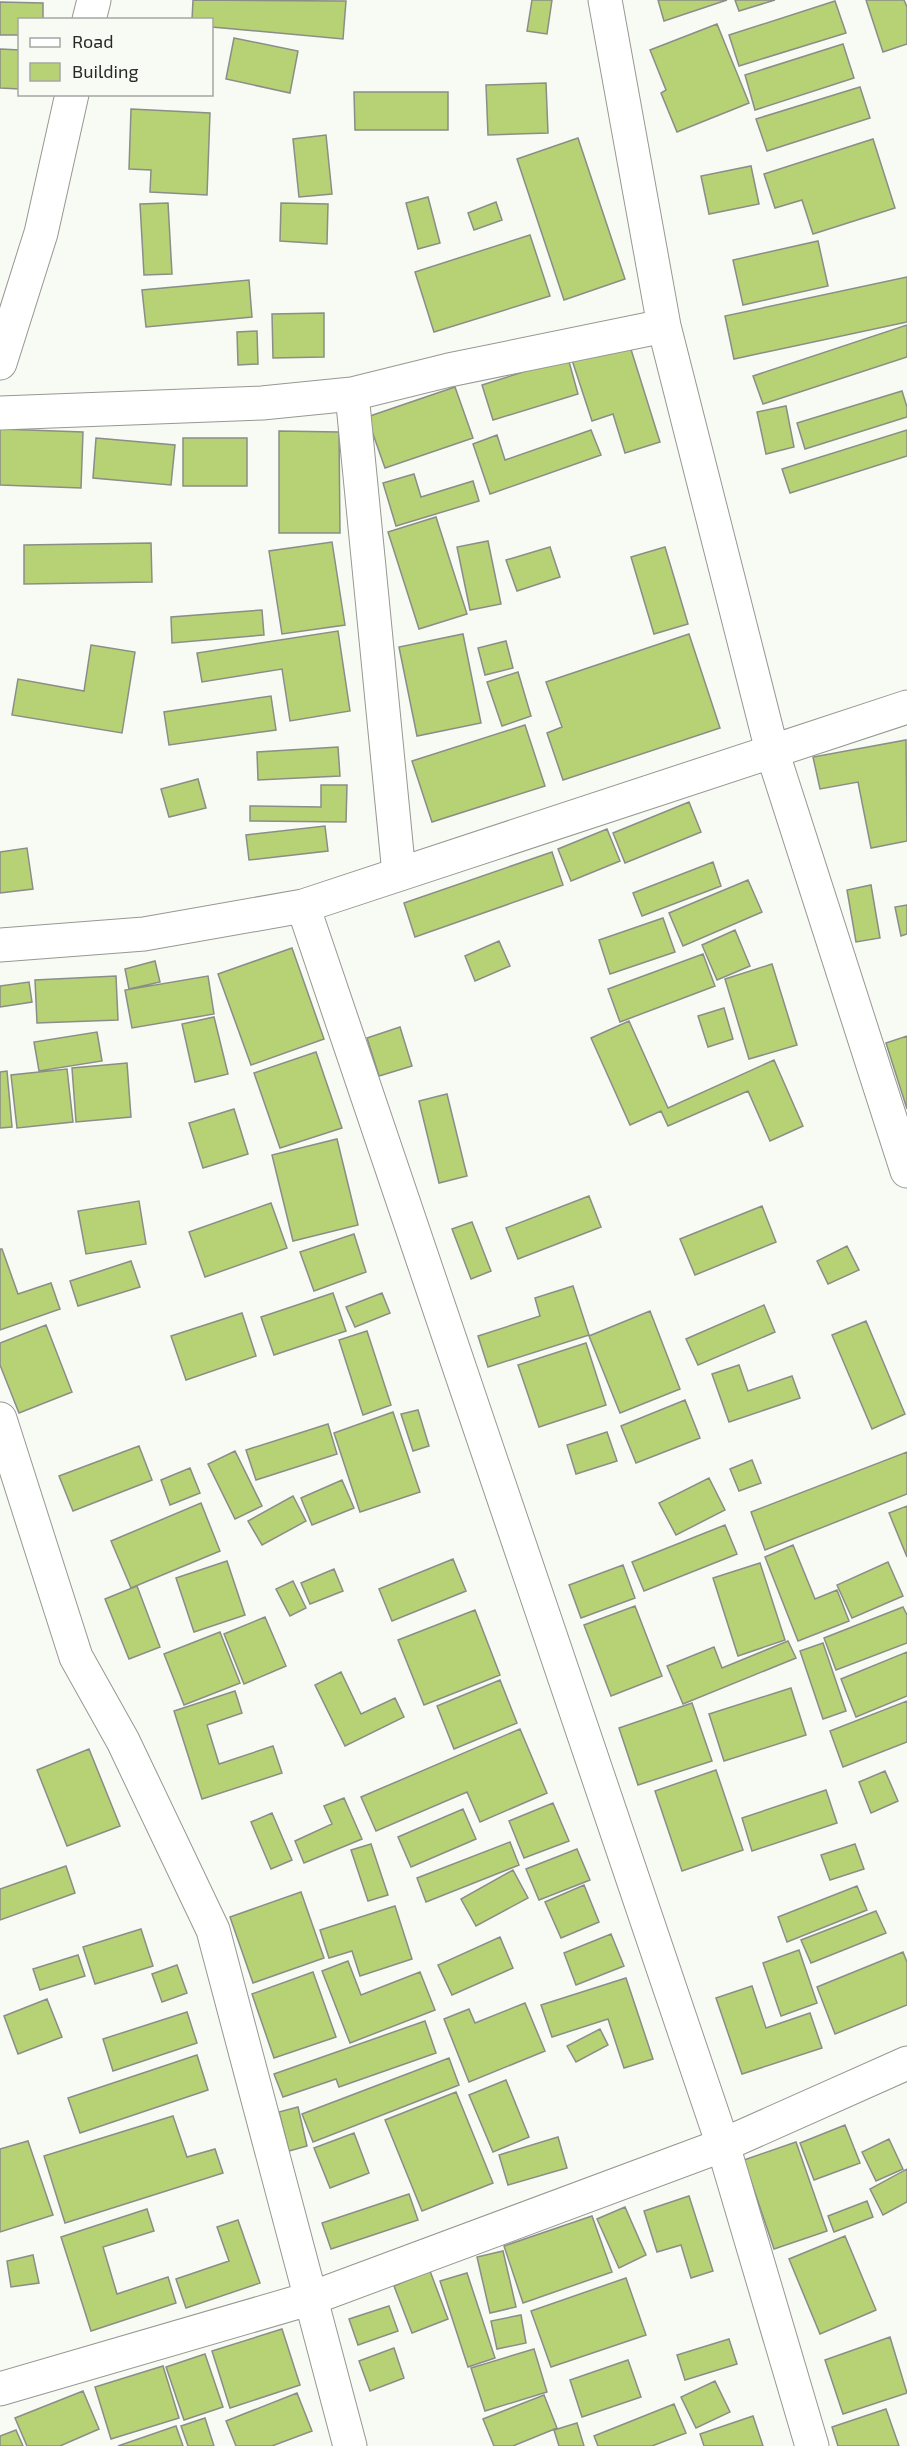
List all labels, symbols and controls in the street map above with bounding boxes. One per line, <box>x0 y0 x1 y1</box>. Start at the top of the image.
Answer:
legend <box>18 18 213 96</box>
text: Road <box>72 30 113 52</box>
text: Building <box>72 60 139 82</box>

